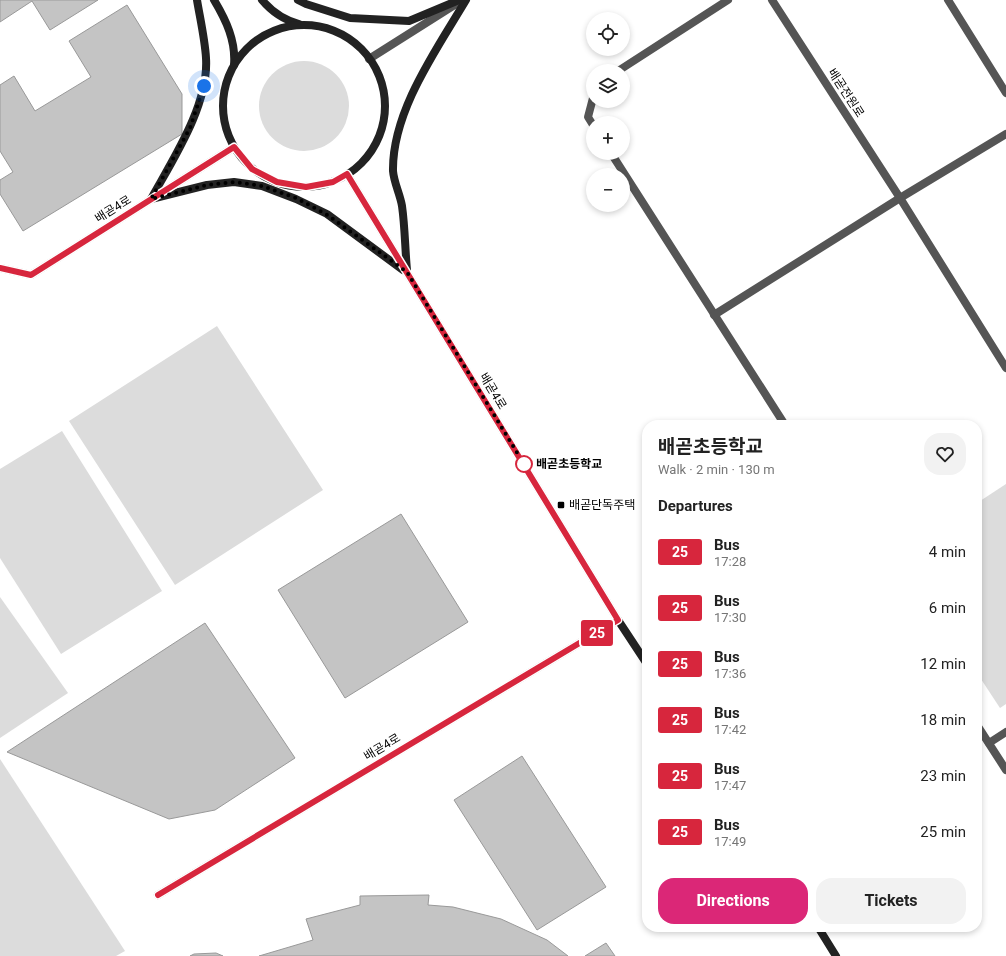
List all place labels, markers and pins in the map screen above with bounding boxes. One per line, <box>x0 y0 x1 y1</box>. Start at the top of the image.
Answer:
marker: 배곧초등학교 <box>515 455 533 473</box>
place label: 배곧초등학교 <box>536 457 602 471</box>
place label: 배곧단독주택 <box>569 498 635 512</box>
marker: 배곧단독주택 <box>556 500 566 510</box>

